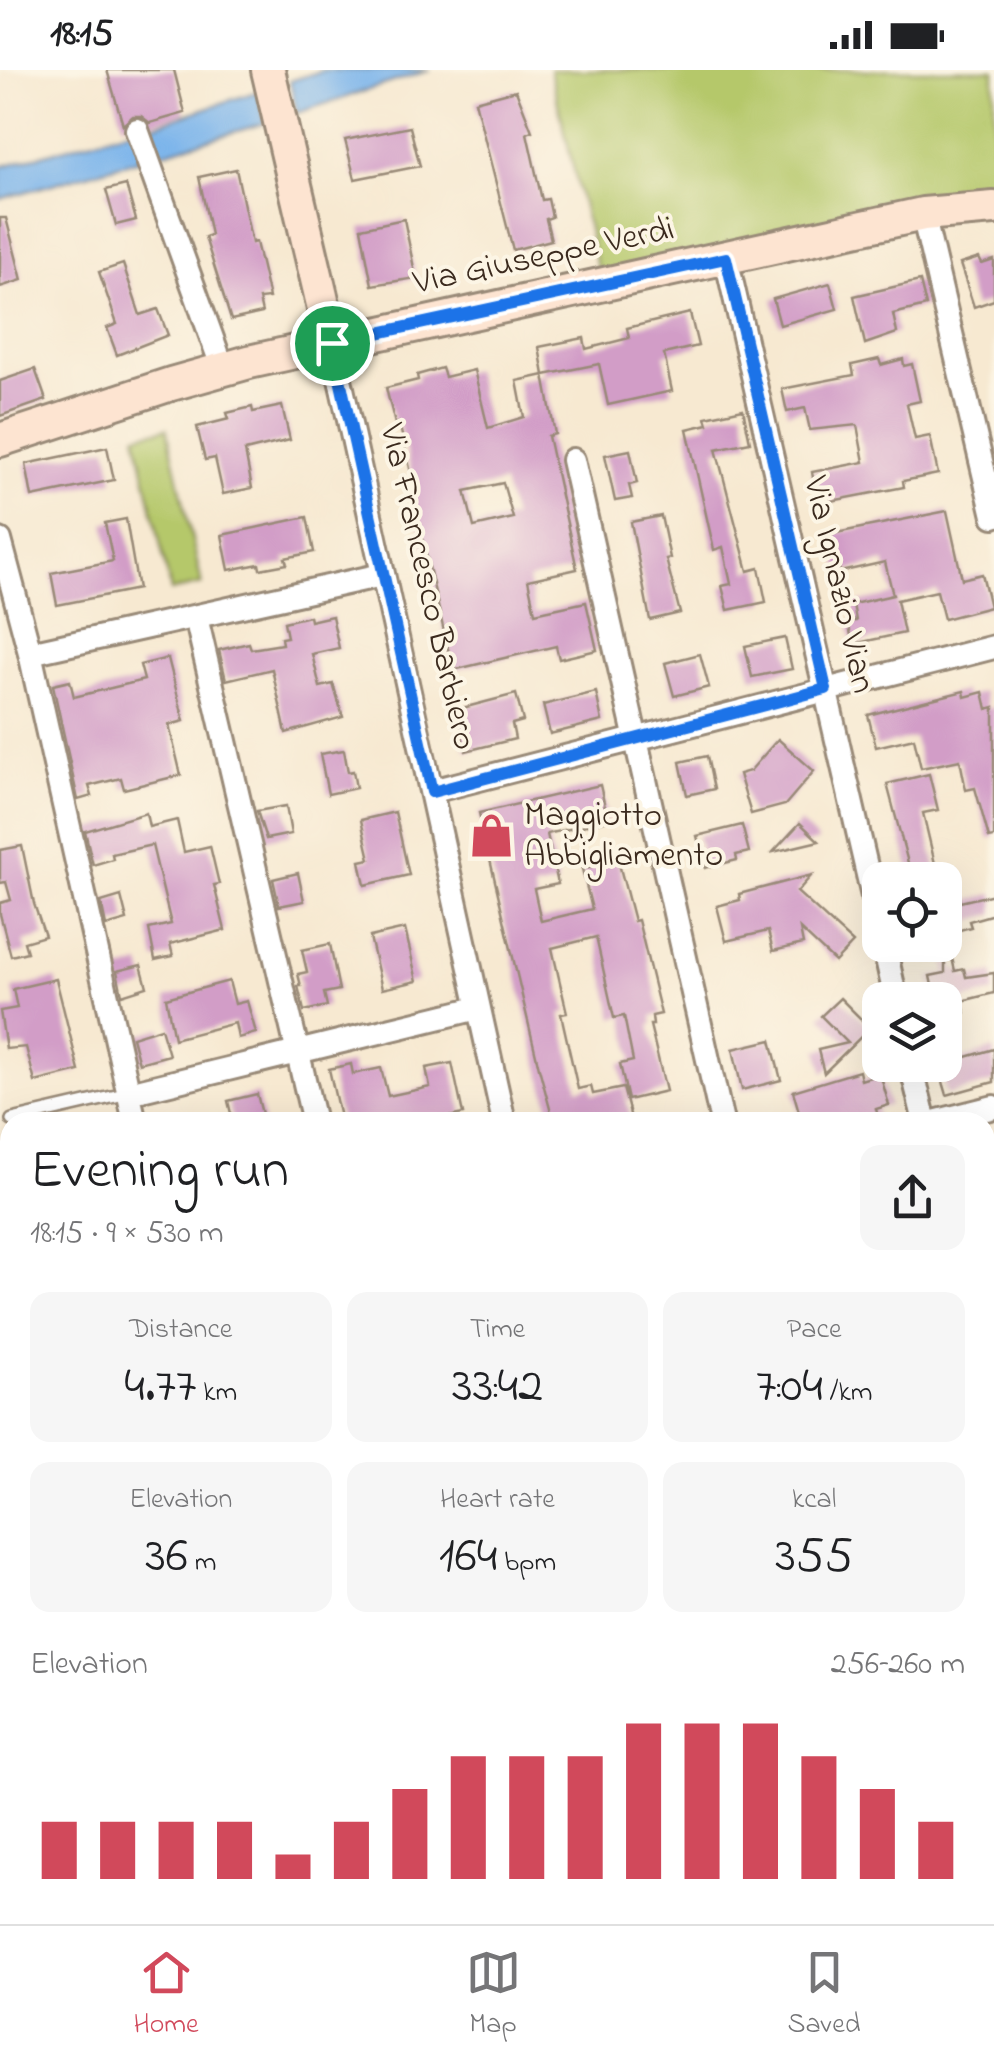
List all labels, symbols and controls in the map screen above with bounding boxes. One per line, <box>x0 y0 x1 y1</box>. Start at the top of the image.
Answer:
text: 18:15 <box>50 7 113 63</box>
street label: Via Giuseppe Verdi <box>408 204 679 310</box>
pin <box>290 301 375 386</box>
icon: arrive <box>305 316 360 371</box>
street label: Via Francesco Barbiero <box>364 418 489 755</box>
street label: Via Ignazio Vian <box>788 471 888 698</box>
place label: Maggiotto Abbigliamento <box>524 791 723 882</box>
shop icon: Maggiotto Abbigliamento <box>467 812 515 860</box>
map controls <box>862 862 962 1082</box>
button: locate <box>862 862 962 962</box>
button: layers <box>862 982 962 1082</box>
text: Evening run <box>30 1133 289 1213</box>
button: share <box>860 1145 965 1250</box>
text: 18:15 · 9 × 530 m <box>30 1211 224 1258</box>
text: Distance <box>129 1310 232 1351</box>
text: Time <box>470 1310 525 1351</box>
text: Pace <box>787 1310 841 1351</box>
text: 4.77 <box>124 1351 196 1424</box>
text: 33:42 <box>452 1351 543 1424</box>
text: 7:04 <box>756 1351 823 1424</box>
text: km <box>196 1373 237 1414</box>
text: /km <box>823 1373 873 1414</box>
text: Elevation <box>129 1480 232 1521</box>
text: Heart rate <box>440 1480 555 1521</box>
text: kcal <box>792 1480 836 1521</box>
text: 36 <box>145 1521 188 1594</box>
text: 164 <box>439 1521 497 1594</box>
text: 355 <box>775 1521 853 1594</box>
text: m <box>188 1543 217 1584</box>
text: bpm <box>497 1543 556 1584</box>
text: Elevation <box>30 1642 148 1689</box>
text: 256–260 m <box>831 1642 965 1689</box>
tab: Home <box>133 1945 199 2046</box>
tab: Map <box>466 1945 521 2046</box>
tab: Saved <box>787 1945 861 2046</box>

